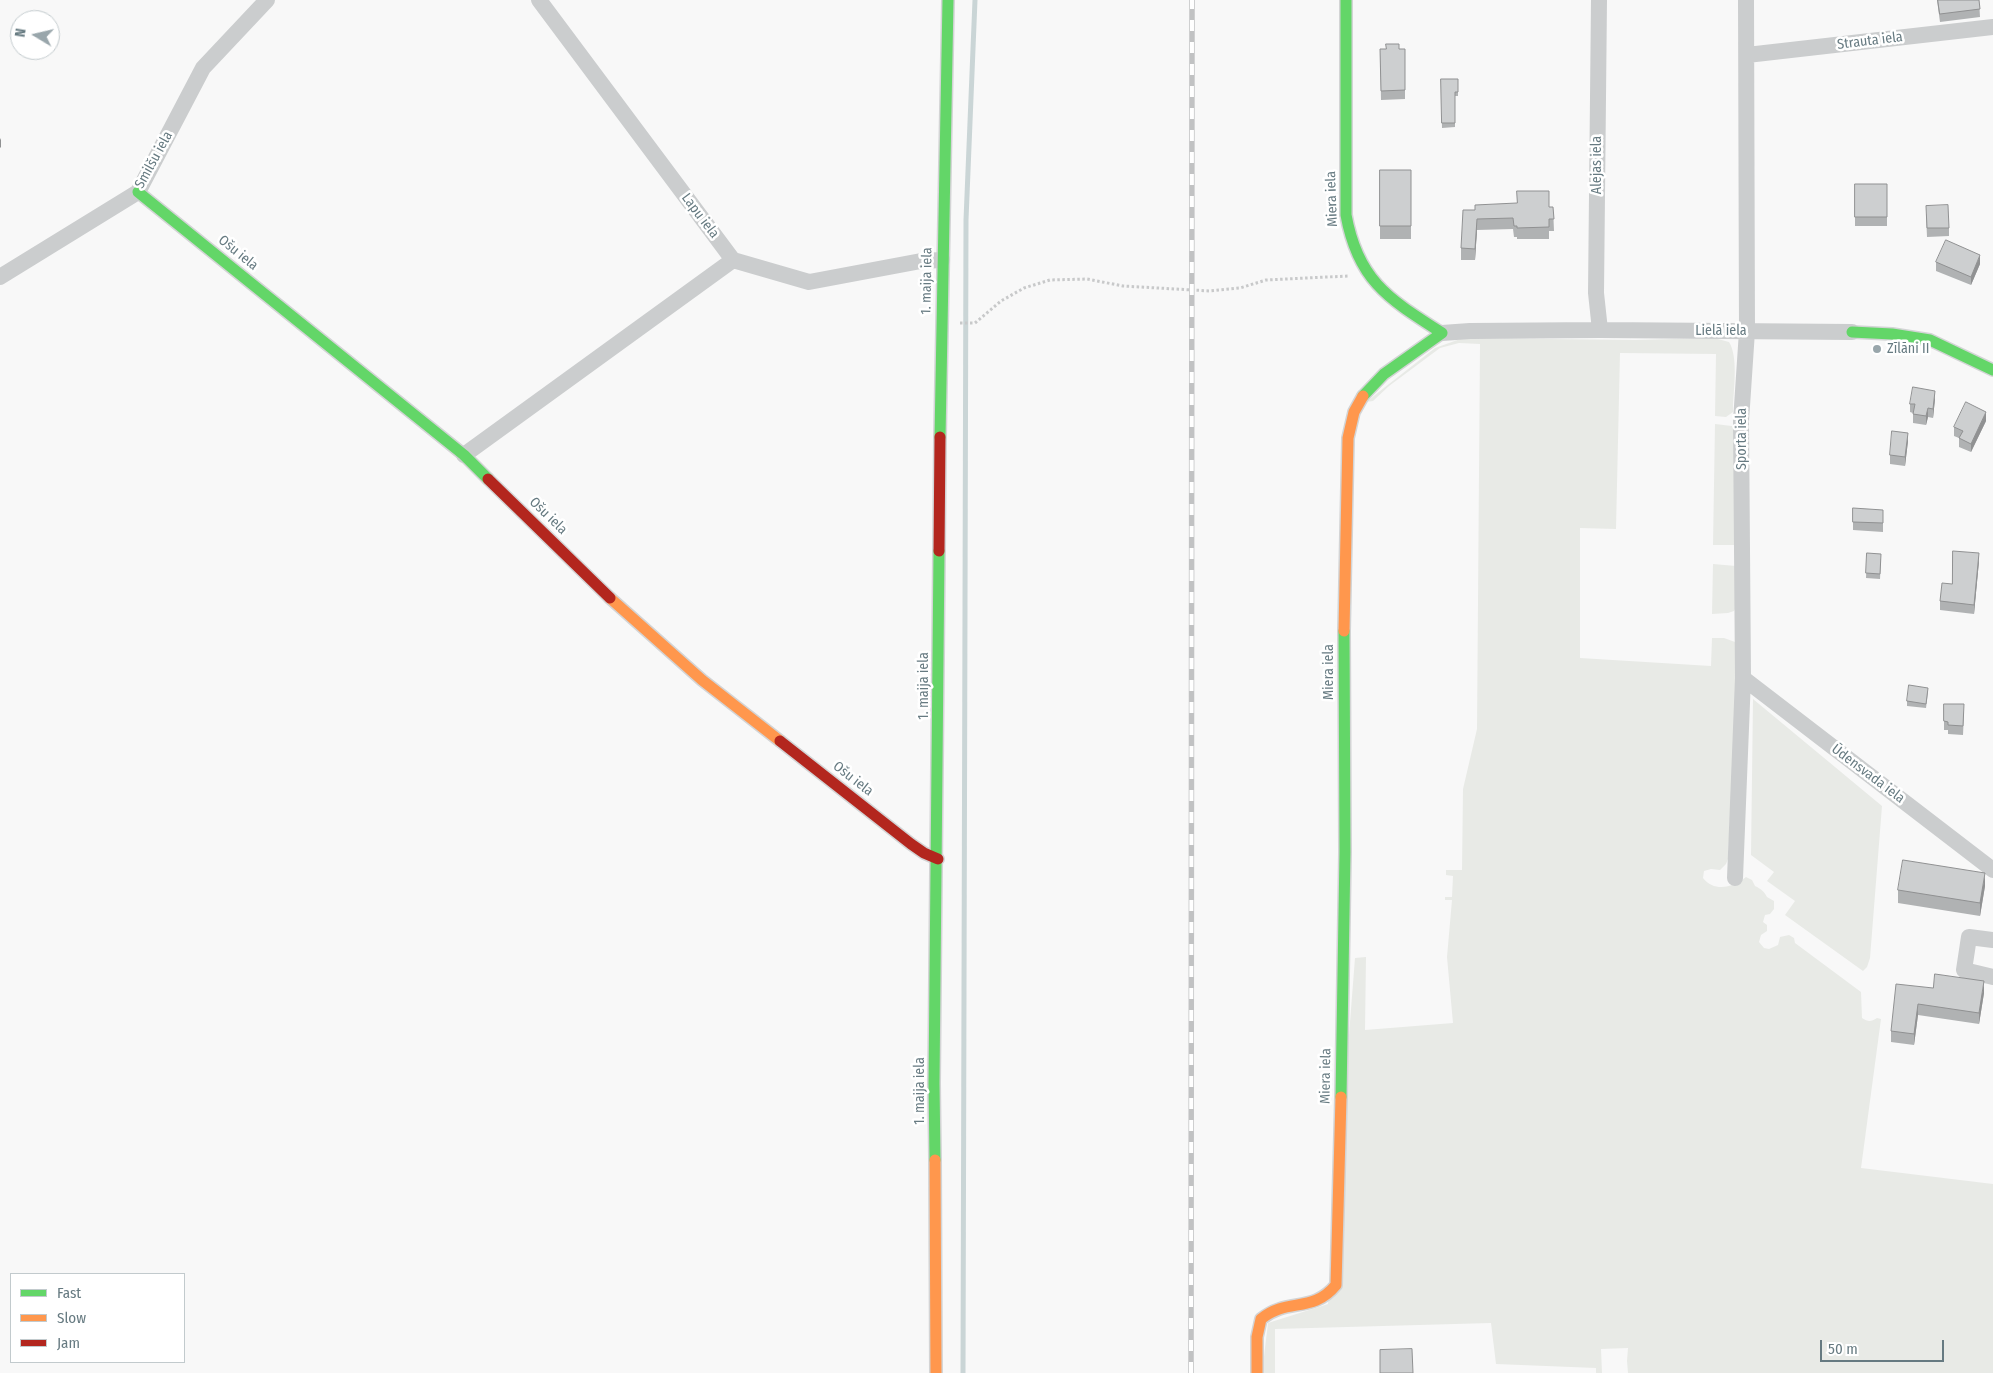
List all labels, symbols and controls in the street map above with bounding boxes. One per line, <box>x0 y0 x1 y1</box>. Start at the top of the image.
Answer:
north arrow <box>10 10 60 60</box>
text: N <box>12 27 30 38</box>
street label: Strauta iela <box>1836 29 1904 53</box>
street label: Smilšu iela <box>132 129 176 191</box>
street label: Alejas iela <box>1589 136 1605 194</box>
street label: Miera iela <box>1323 171 1341 227</box>
street label: Lapu iela <box>678 190 722 242</box>
street label: Ošu iela <box>215 232 261 274</box>
street label: 1. maija iela <box>918 247 936 315</box>
street label: Lielā iela <box>1695 323 1747 339</box>
place label: Zīlāni II <box>1887 341 1929 357</box>
marker: Zīlāni II <box>1871 343 1883 355</box>
street label: Sporta iela <box>1734 408 1750 470</box>
street label: Ošu iela <box>526 494 570 538</box>
street label: Miera iela <box>1321 644 1337 700</box>
street label: 1. maija iela <box>916 652 932 720</box>
street label: Ūdensvada iela <box>1828 741 1908 807</box>
street label: Ošu iela <box>830 758 876 800</box>
street label: Miera iela <box>1317 1048 1335 1104</box>
street label: 1. maija iela <box>912 1057 928 1125</box>
legend <box>10 1273 185 1363</box>
text: Fast <box>57 1284 81 1302</box>
text: Slow <box>57 1309 86 1327</box>
scale bar <box>1823 1330 1947 1362</box>
text: Jam <box>57 1334 80 1352</box>
text: 50 m <box>1828 1340 1858 1358</box>

